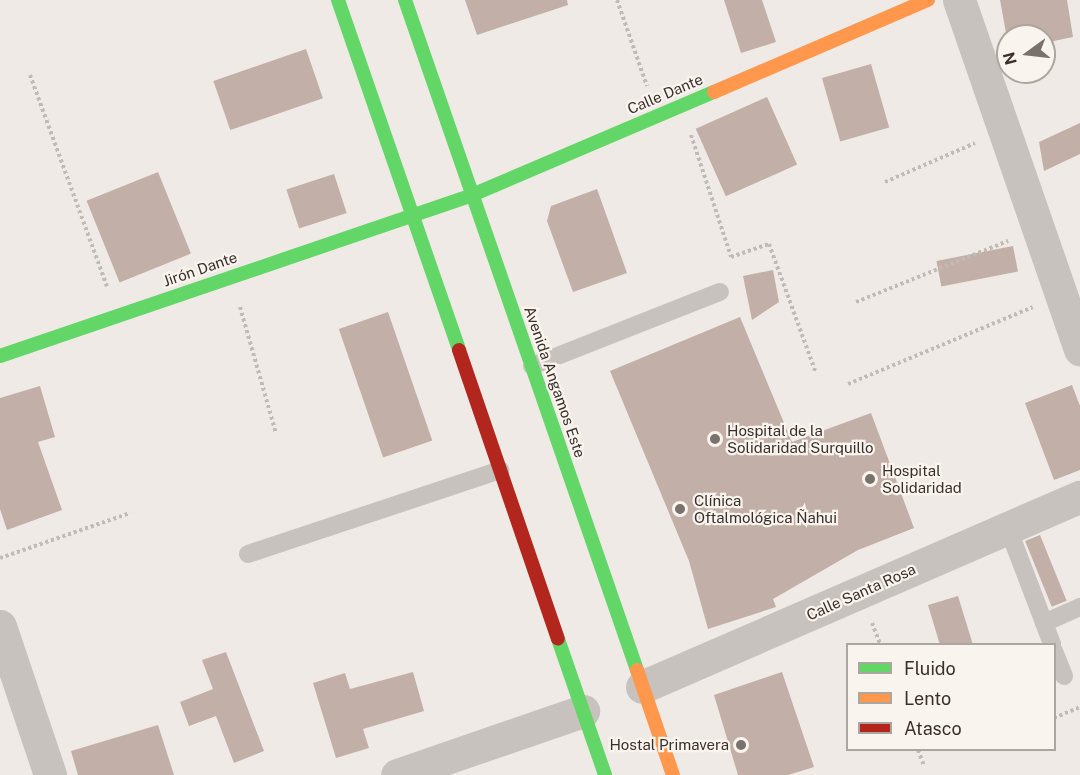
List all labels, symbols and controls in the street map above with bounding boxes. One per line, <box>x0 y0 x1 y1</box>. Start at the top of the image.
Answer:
north arrow <box>996 24 1056 84</box>
text: N <box>999 50 1021 67</box>
street label: Calle Dante <box>625 70 705 118</box>
street label: Jirón Dante <box>161 248 239 290</box>
street label: Avenida Angamos Este <box>521 304 589 460</box>
place label: Hospital de la Solidaridad Surquillo <box>727 421 873 456</box>
marker: Hospital de la Solidaridad Surquillo <box>708 432 722 446</box>
place label: Hospital Solidaridad <box>882 461 962 496</box>
marker: Hospital Solidaridad <box>863 472 877 486</box>
place label: Clínica Oftalmológica Ñahui <box>694 491 837 526</box>
marker: Clínica Oftalmológica Ñahui <box>671 500 689 518</box>
street label: Calle Santa Rosa <box>804 560 918 624</box>
legend <box>846 643 1056 751</box>
text: Fluido <box>904 658 956 679</box>
text: Lento <box>904 688 951 709</box>
text: Atasco <box>904 718 962 739</box>
place label: Hostal Primavera <box>609 736 729 754</box>
marker: Hostal Primavera <box>734 738 748 752</box>

